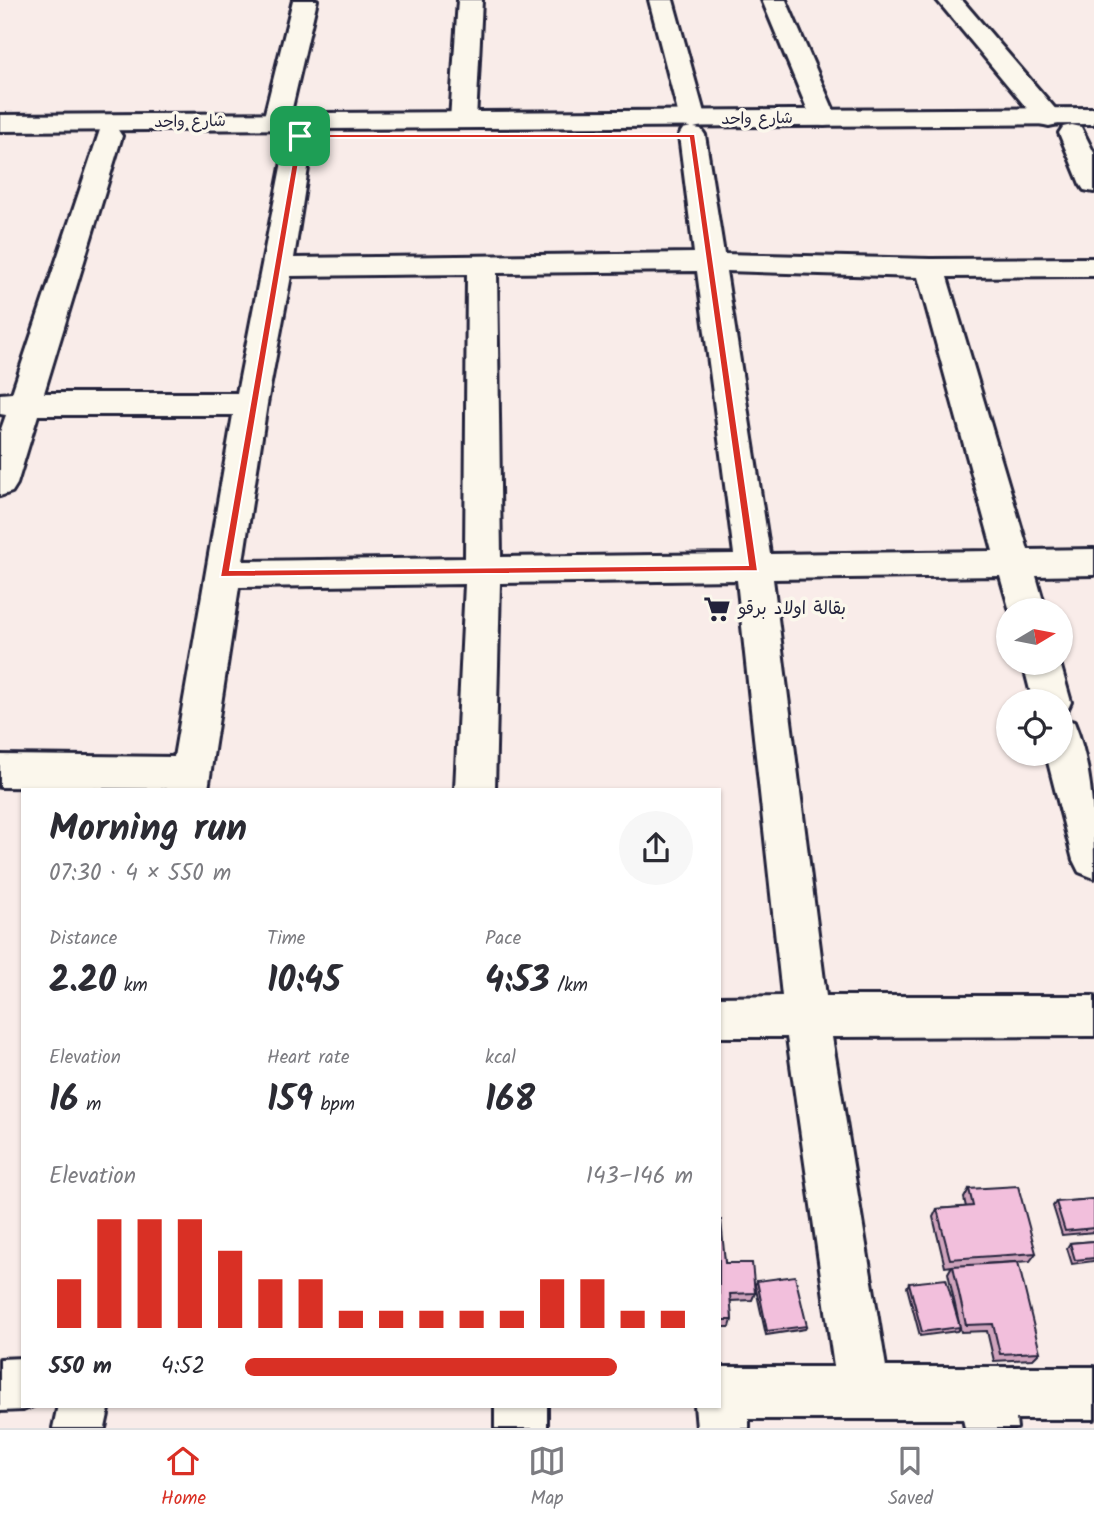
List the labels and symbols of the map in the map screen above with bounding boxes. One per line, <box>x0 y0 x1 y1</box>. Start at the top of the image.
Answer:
pin <box>270 106 330 166</box>
street label: شارع واحد <box>721 106 793 132</box>
street label: شارع واحد <box>154 109 226 135</box>
supermarket icon: بقالة اولاد برقو <box>702 594 732 624</box>
place label: بقالة اولاد برقو <box>737 595 846 624</box>
north arrow <box>996 598 1073 676</box>

